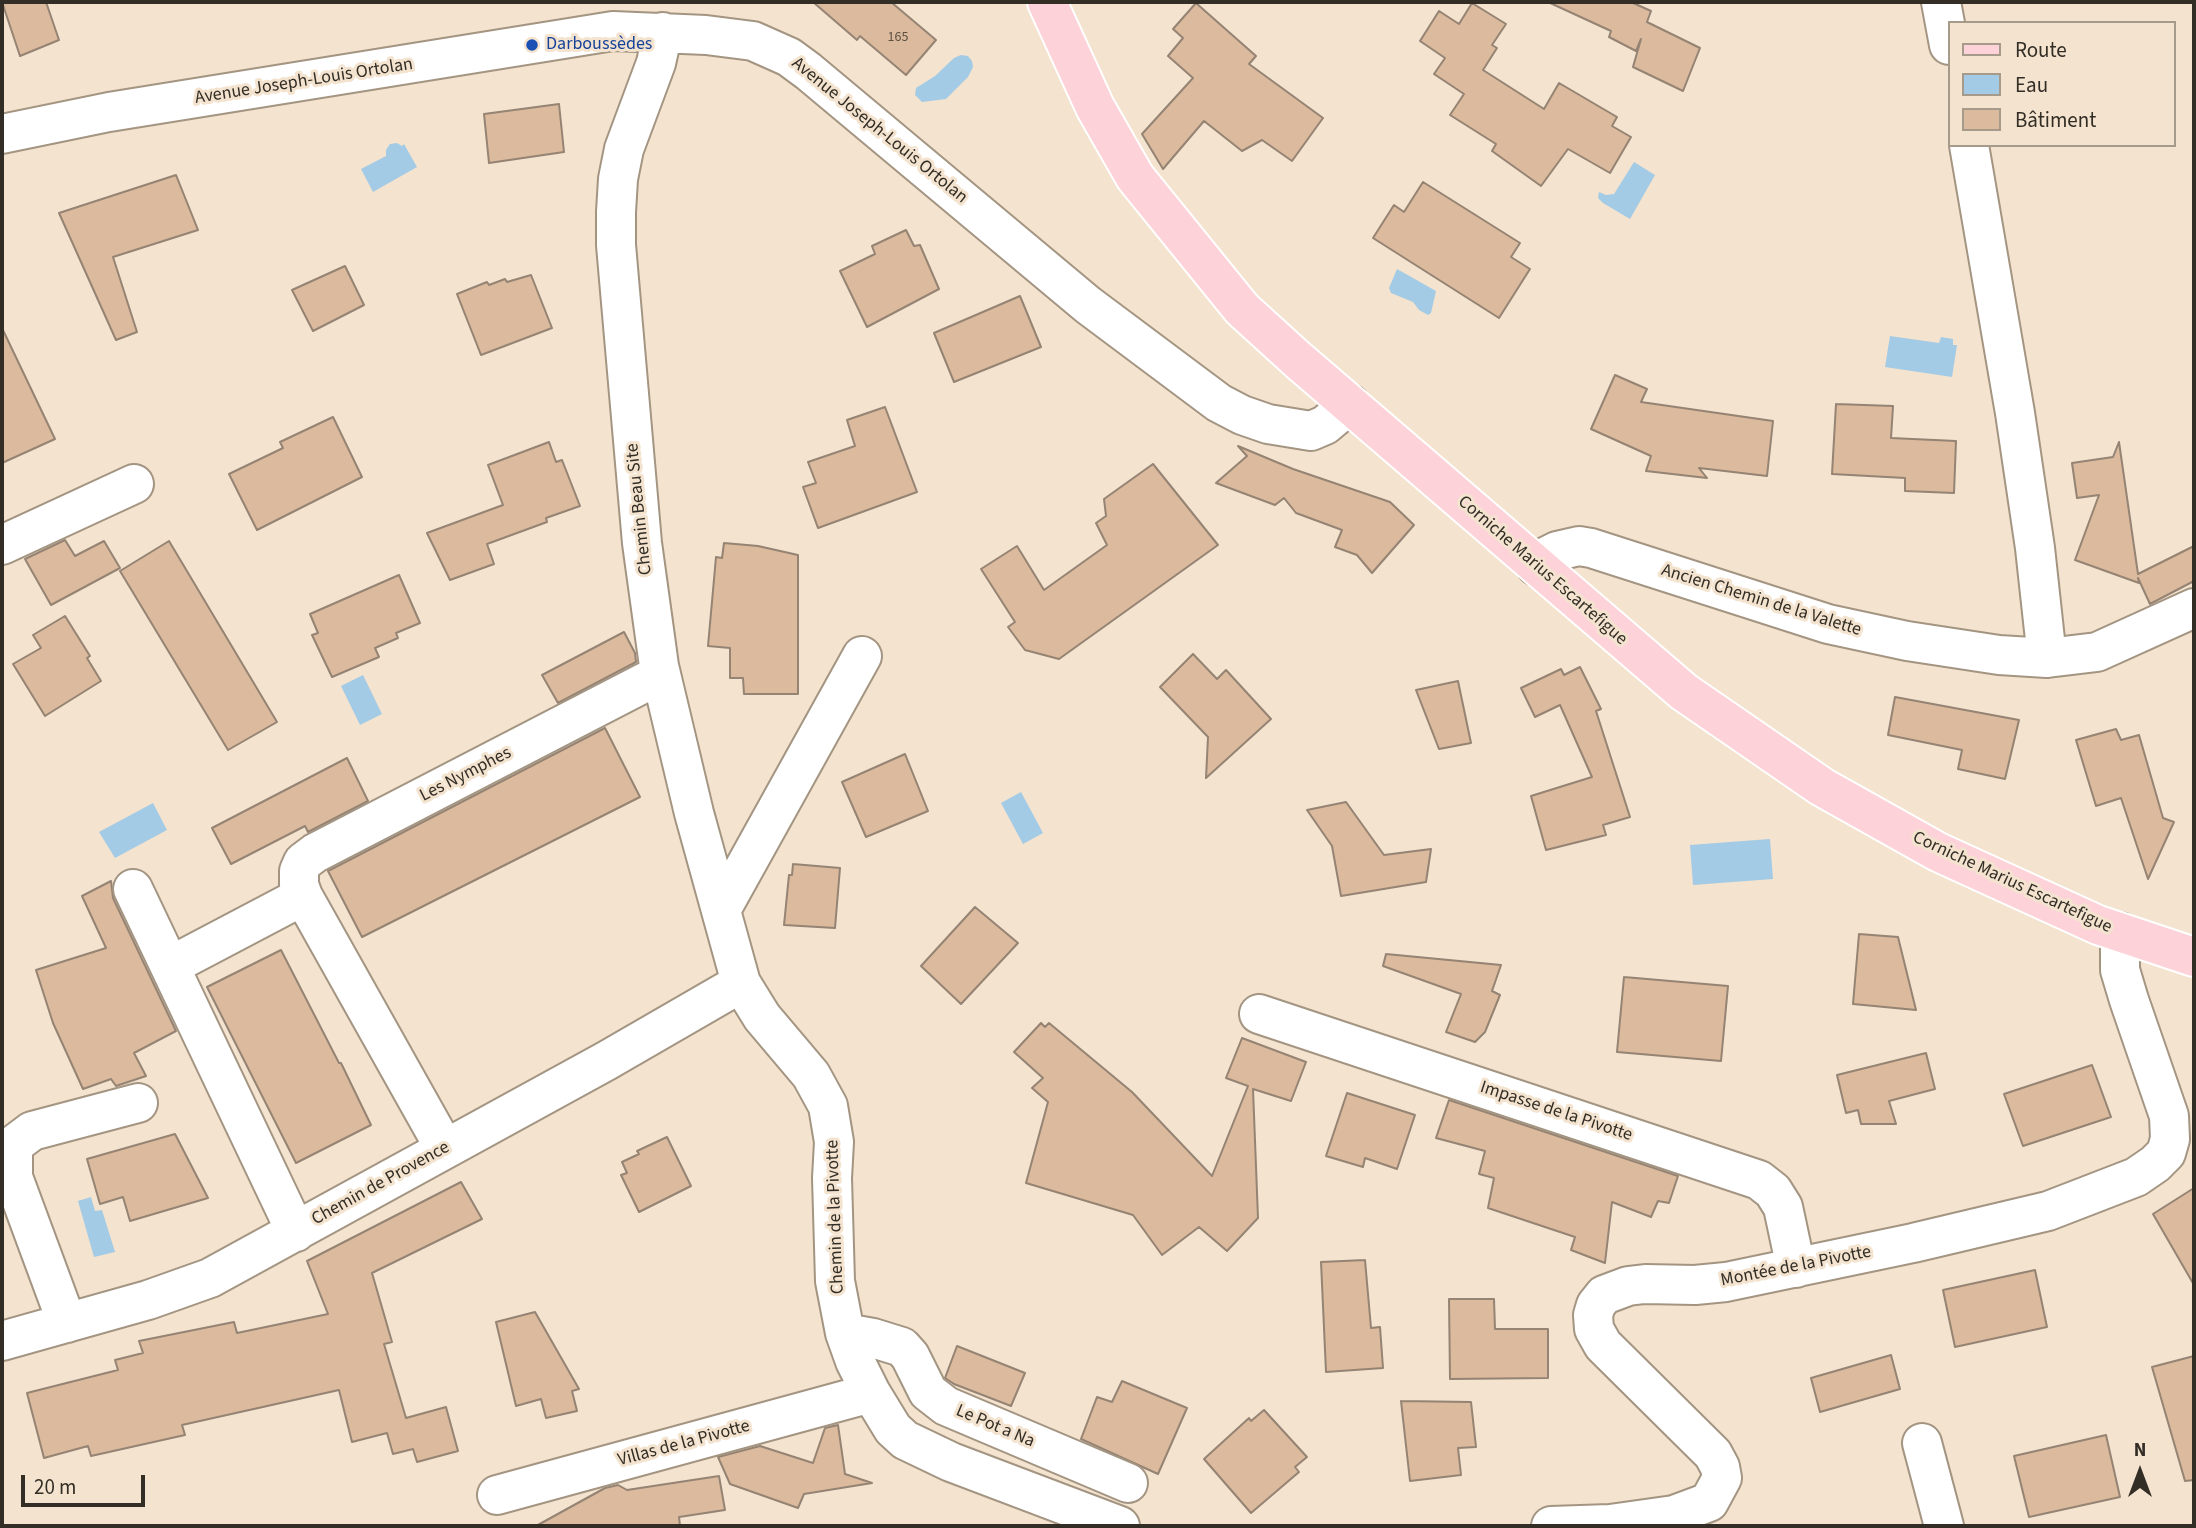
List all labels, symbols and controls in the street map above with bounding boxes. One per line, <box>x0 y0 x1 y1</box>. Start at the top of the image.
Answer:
legend <box>1948 21 2175 147</box>
house number: 165 <box>888 30 908 46</box>
place label: Darboussèdes <box>546 34 652 56</box>
text: Route <box>2015 35 2067 65</box>
marker: Darboussèdes <box>524 37 540 53</box>
street label: Avenue Joseph-Louis Ortolan <box>787 53 971 209</box>
street label: Avenue Joseph-Louis Ortolan <box>194 54 414 110</box>
text: Eau <box>2015 70 2048 100</box>
text: Bâtiment <box>2015 105 2096 135</box>
street label: Chemin Beau Site <box>622 442 658 576</box>
street label: Corniche Marius Escartefigue <box>1453 492 1631 650</box>
street label: Ancien Chemin de la Valette <box>1658 560 1864 642</box>
street label: Les Nymphes <box>417 743 515 807</box>
street label: Corniche Marius Escartefigue <box>1909 827 2115 939</box>
street label: Impasse de la Pivotte <box>1477 1077 1635 1147</box>
street label: Chemin de Provence <box>308 1137 454 1231</box>
street label: Chemin de la Pivotte <box>823 1139 849 1295</box>
street label: Montée de la Pivotte <box>1719 1242 1873 1292</box>
street label: Le Pot a Na <box>952 1401 1038 1453</box>
street label: Villas de la Pivotte <box>616 1416 752 1472</box>
north arrow <box>2105 1437 2175 1507</box>
text: N <box>2134 1437 2146 1464</box>
scale bar <box>24 1462 149 1506</box>
text: 20 m <box>34 1472 76 1502</box>

